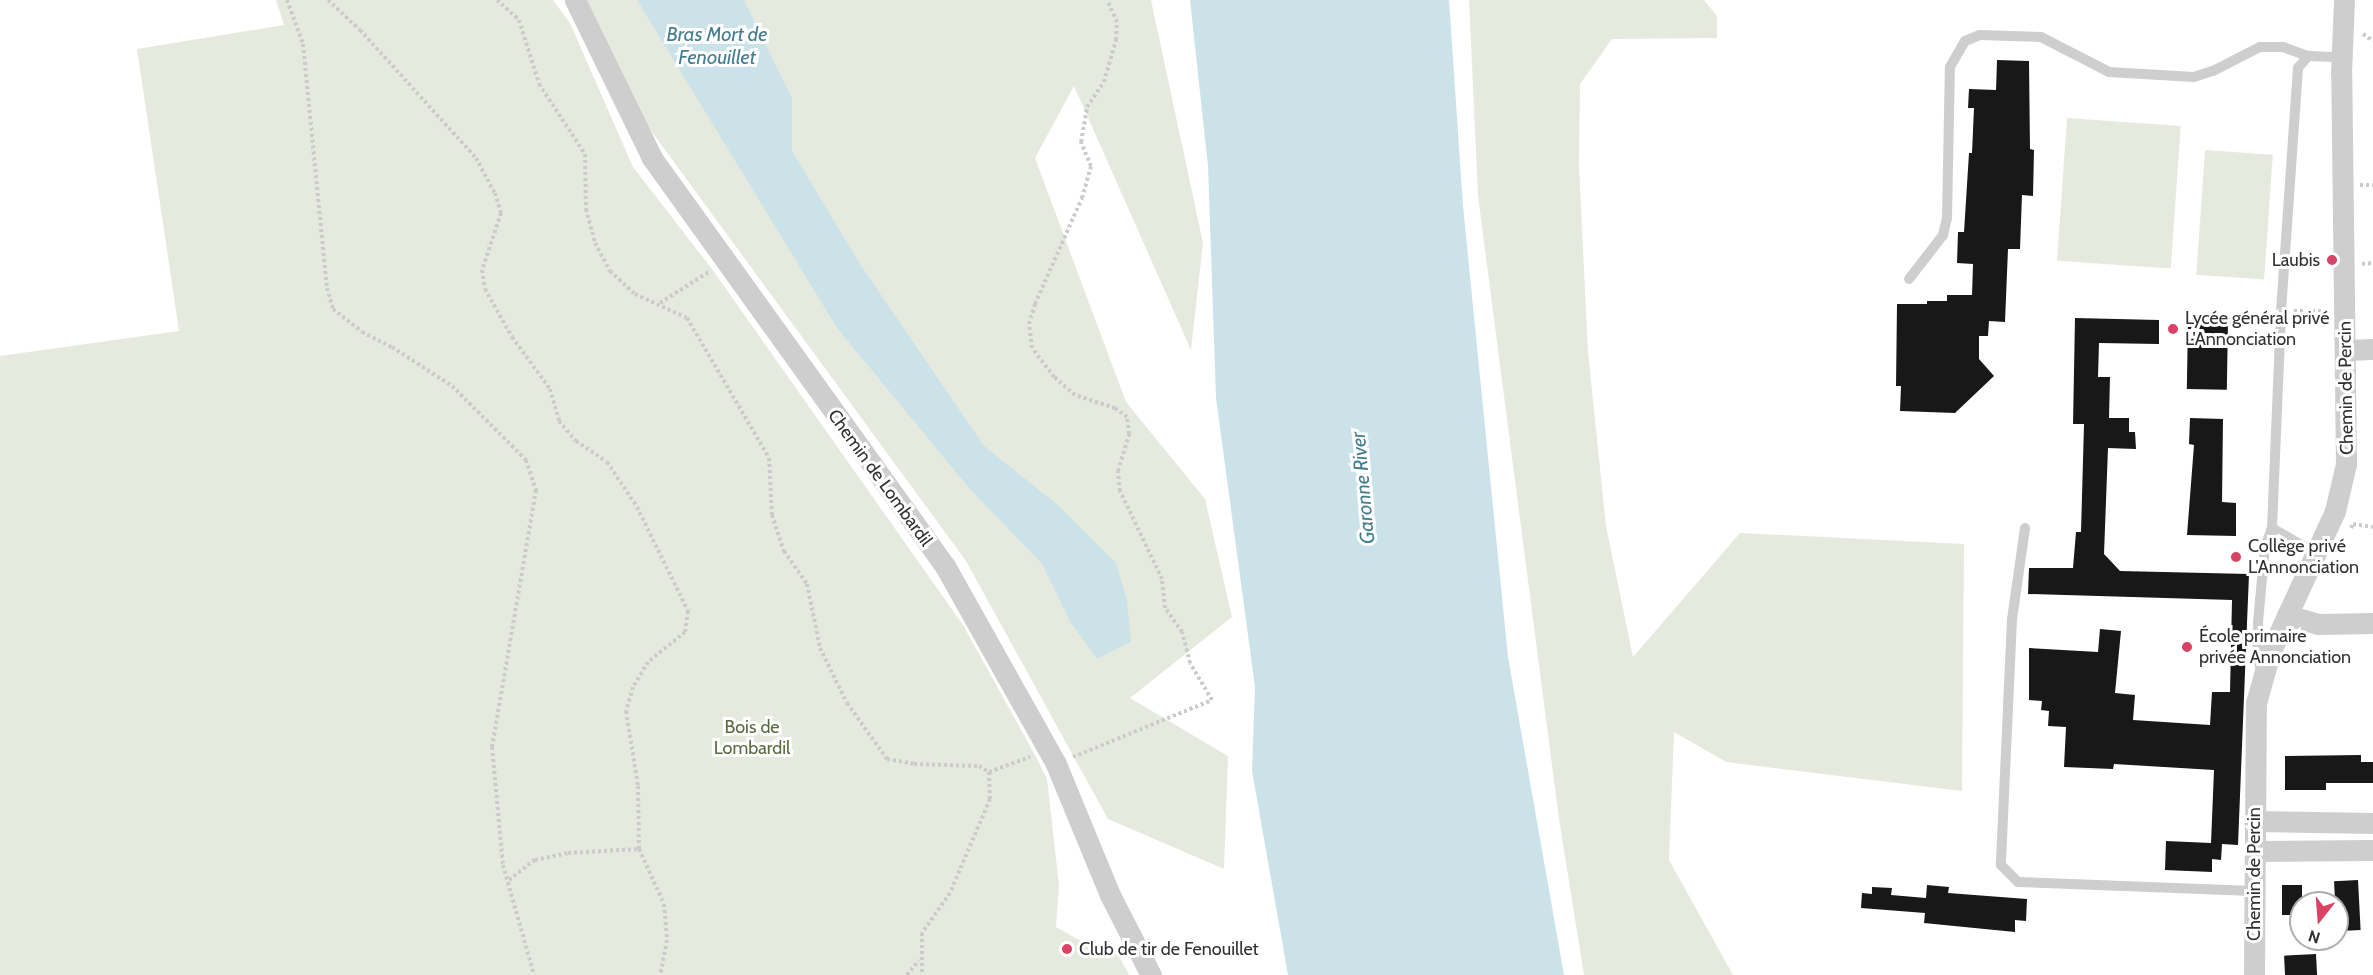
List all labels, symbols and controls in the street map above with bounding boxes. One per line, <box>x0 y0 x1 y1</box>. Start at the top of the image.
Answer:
water label: Bras Mort de Fenouillet <box>667 23 767 70</box>
place label: Laubis <box>2272 249 2320 271</box>
marker: Laubis <box>2325 253 2339 267</box>
place label: Lycée général privé L'Annonciation <box>2185 308 2330 350</box>
street label: Chemin de Percin <box>2334 321 2358 455</box>
marker: Lycée général privé L'Annonciation <box>2166 322 2180 336</box>
street label: Chemin de Lombardil <box>823 405 937 551</box>
water label: Garonne River <box>1346 431 1380 545</box>
place label: Collège privé L'Annonciation <box>2248 536 2359 578</box>
marker: Collège privé L'Annonciation <box>2229 550 2243 564</box>
place label: École primaire privée Annonciation <box>2199 626 2351 668</box>
marker: École primaire privée Annonciation <box>2180 640 2194 654</box>
park label: Bois de Lombardil <box>714 717 790 760</box>
street label: Chemin de Percin <box>2243 807 2265 941</box>
north arrow <box>2289 891 2349 951</box>
text: N <box>2306 926 2322 948</box>
place label: Club de tir de Fenouillet <box>1079 938 1259 960</box>
marker: Club de tir de Fenouillet <box>1060 942 1074 956</box>

